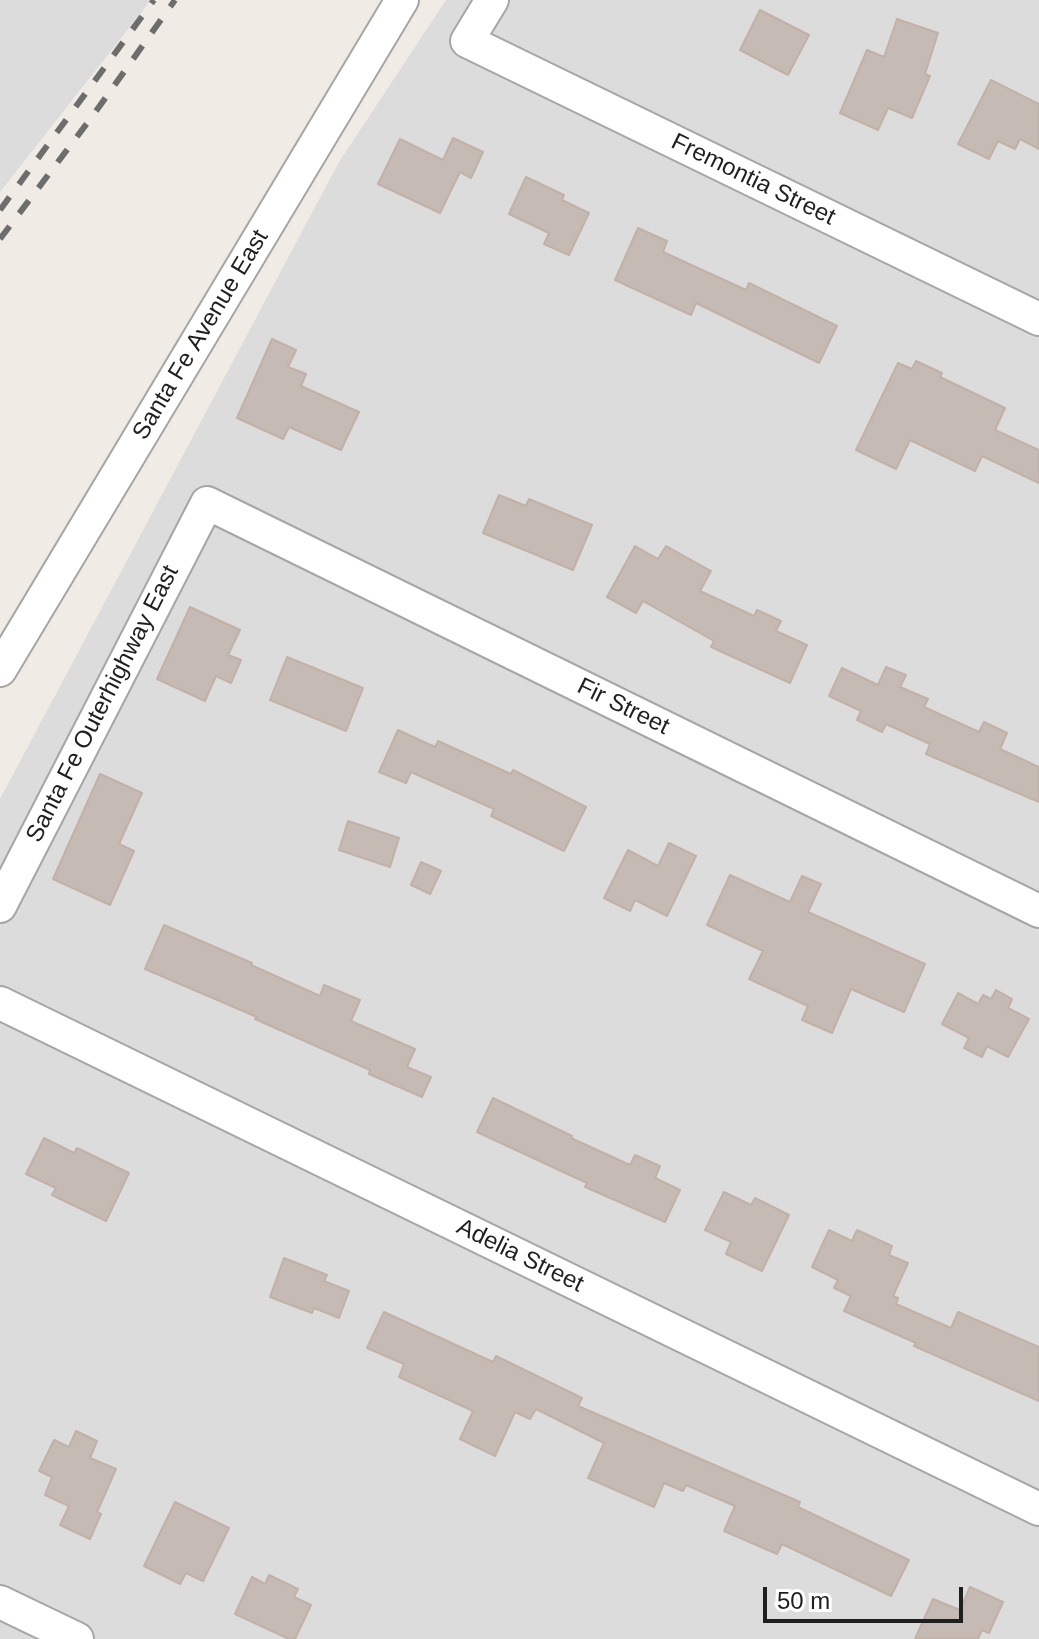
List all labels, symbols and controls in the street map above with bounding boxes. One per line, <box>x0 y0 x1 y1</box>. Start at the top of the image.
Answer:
street label: Fremontia Street <box>666 128 840 232</box>
street label: Santa Fe Avenue East <box>127 225 275 445</box>
street label: Santa Fe Outerhighway East <box>21 561 185 847</box>
street label: Fir Street <box>572 672 674 742</box>
street label: Adelia Street <box>452 1213 588 1299</box>
scale bar <box>767 1571 967 1621</box>
text: 50 m <box>777 1587 830 1614</box>

